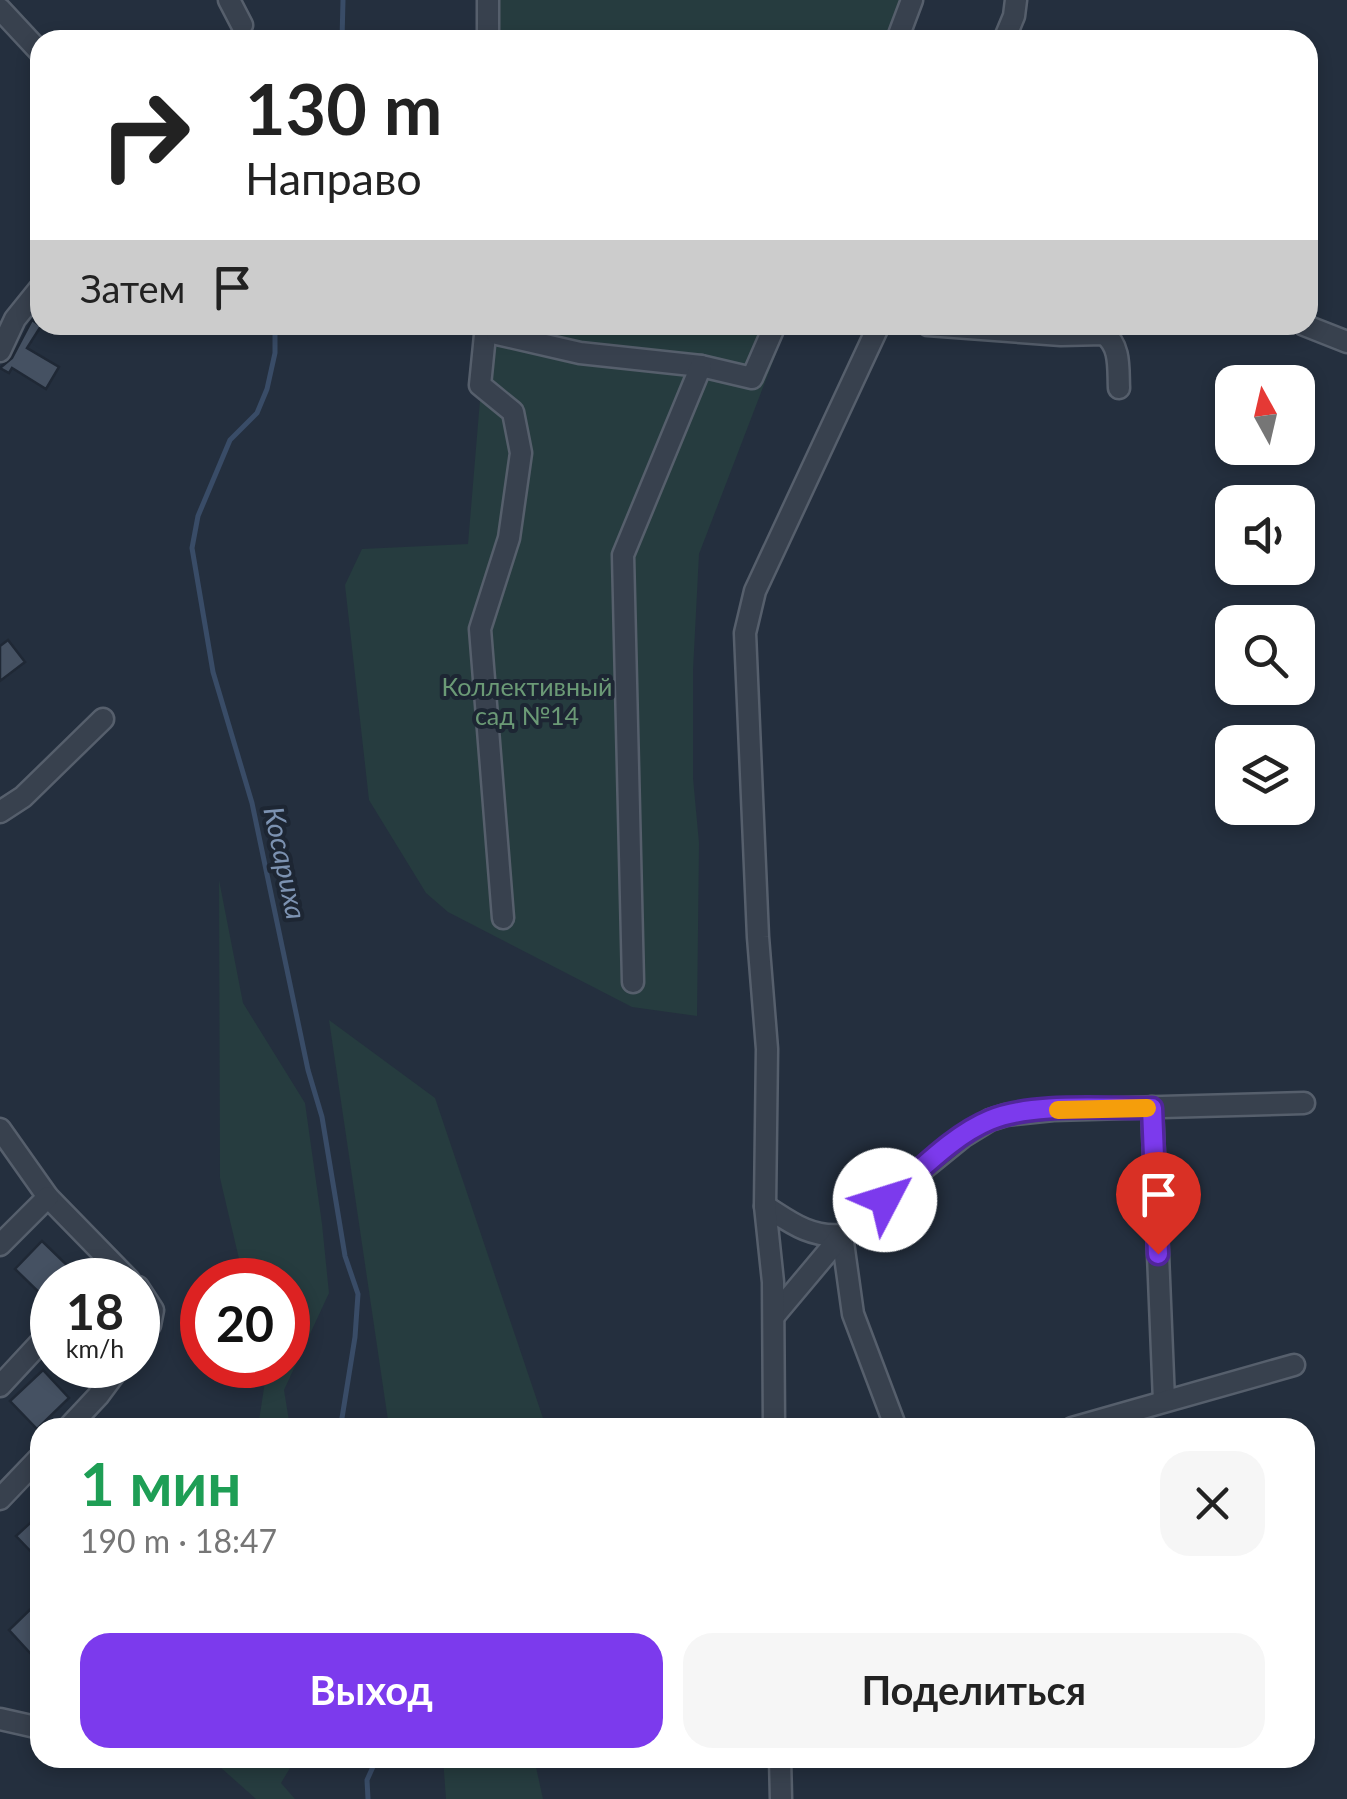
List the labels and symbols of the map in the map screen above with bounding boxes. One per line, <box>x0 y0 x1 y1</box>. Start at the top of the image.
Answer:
north arrow <box>1215 365 1315 465</box>
park label: Коллективный сад №14 <box>442 671 612 730</box>
water label: Косариха <box>257 803 314 922</box>
position arrow <box>833 1148 937 1252</box>
pin <box>1116 1152 1201 1255</box>
speed limit sign: 20 <box>180 1258 310 1388</box>

